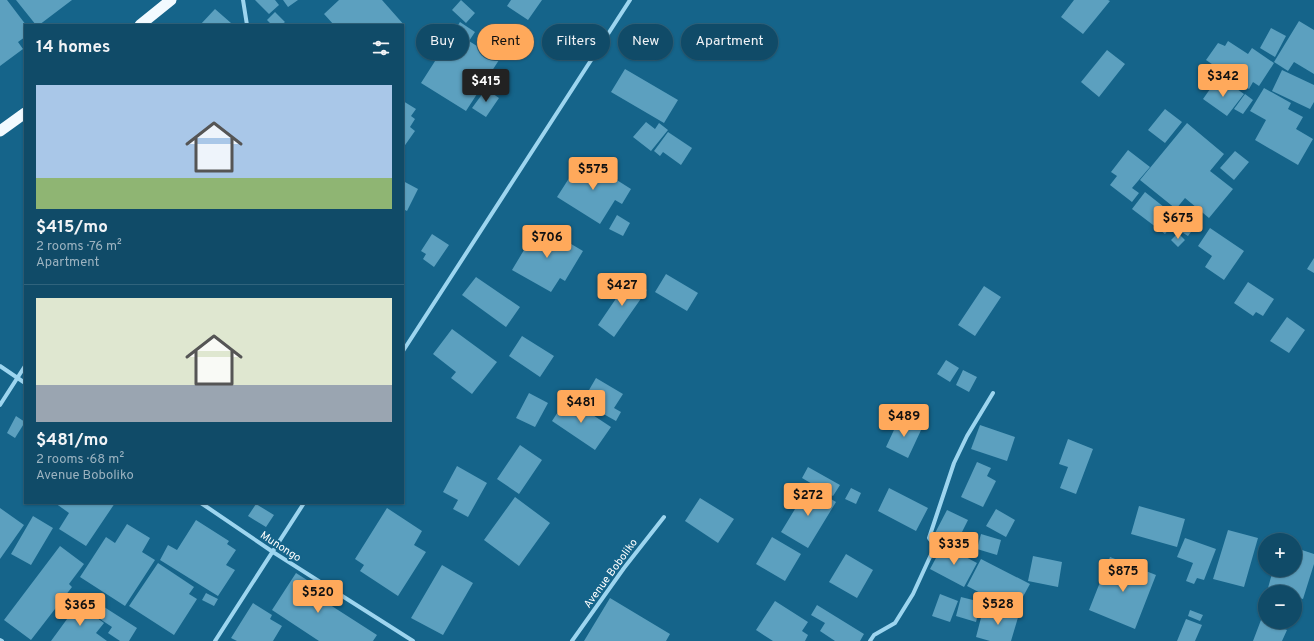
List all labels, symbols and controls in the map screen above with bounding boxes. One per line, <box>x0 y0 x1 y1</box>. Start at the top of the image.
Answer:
chip: Buy <box>416 24 469 60</box>
chip: Rent <box>477 24 534 60</box>
chip: Filters <box>542 24 610 60</box>
chip: New <box>618 24 673 60</box>
chip: Apartment <box>681 24 778 60</box>
text: 14 homes <box>36 37 110 59</box>
icon: filters <box>370 37 392 59</box>
pin: $342 <box>1199 64 1247 98</box>
pin: $415 <box>462 69 510 103</box>
text: $342 <box>1207 69 1239 85</box>
text: $415 <box>471 74 501 90</box>
icon: home <box>178 111 250 183</box>
pin: $575 <box>569 157 617 191</box>
text: $575 <box>578 162 608 178</box>
pin: $675 <box>1154 206 1202 240</box>
text: $675 <box>1163 211 1193 227</box>
text: $415/mo <box>36 217 108 239</box>
pin: $706 <box>523 225 571 259</box>
text: $706 <box>531 230 563 246</box>
text: 2 rooms · 76 m² <box>36 239 122 255</box>
text: Apartment <box>36 255 99 271</box>
pin: $427 <box>598 273 646 307</box>
text: $427 <box>607 278 638 294</box>
icon: home <box>178 324 250 396</box>
pin: $481 <box>557 390 605 424</box>
text: $481 <box>566 395 596 411</box>
pin: $489 <box>880 404 928 438</box>
text: $489 <box>888 409 920 425</box>
text: $481/mo <box>36 430 108 452</box>
text: 2 rooms · 68 m² <box>36 452 124 468</box>
text: Avenue Boboliko <box>36 468 134 484</box>
pin: $272 <box>784 483 832 517</box>
text: $272 <box>793 488 823 504</box>
street label: Munongo <box>257 528 304 565</box>
pin: $335 <box>930 532 978 566</box>
map controls <box>1258 533 1302 629</box>
button: + <box>1258 533 1302 577</box>
street label: Avenue Boboliko <box>581 536 641 611</box>
text: $335 <box>938 537 970 553</box>
pin: $875 <box>1099 559 1147 593</box>
text: $875 <box>1108 564 1138 580</box>
pin: $520 <box>294 580 342 614</box>
text: $520 <box>302 585 334 601</box>
button: − <box>1258 585 1302 629</box>
pin: $528 <box>974 592 1022 626</box>
pin: $365 <box>56 593 104 627</box>
text: $528 <box>982 597 1014 613</box>
text: $365 <box>64 598 96 614</box>

